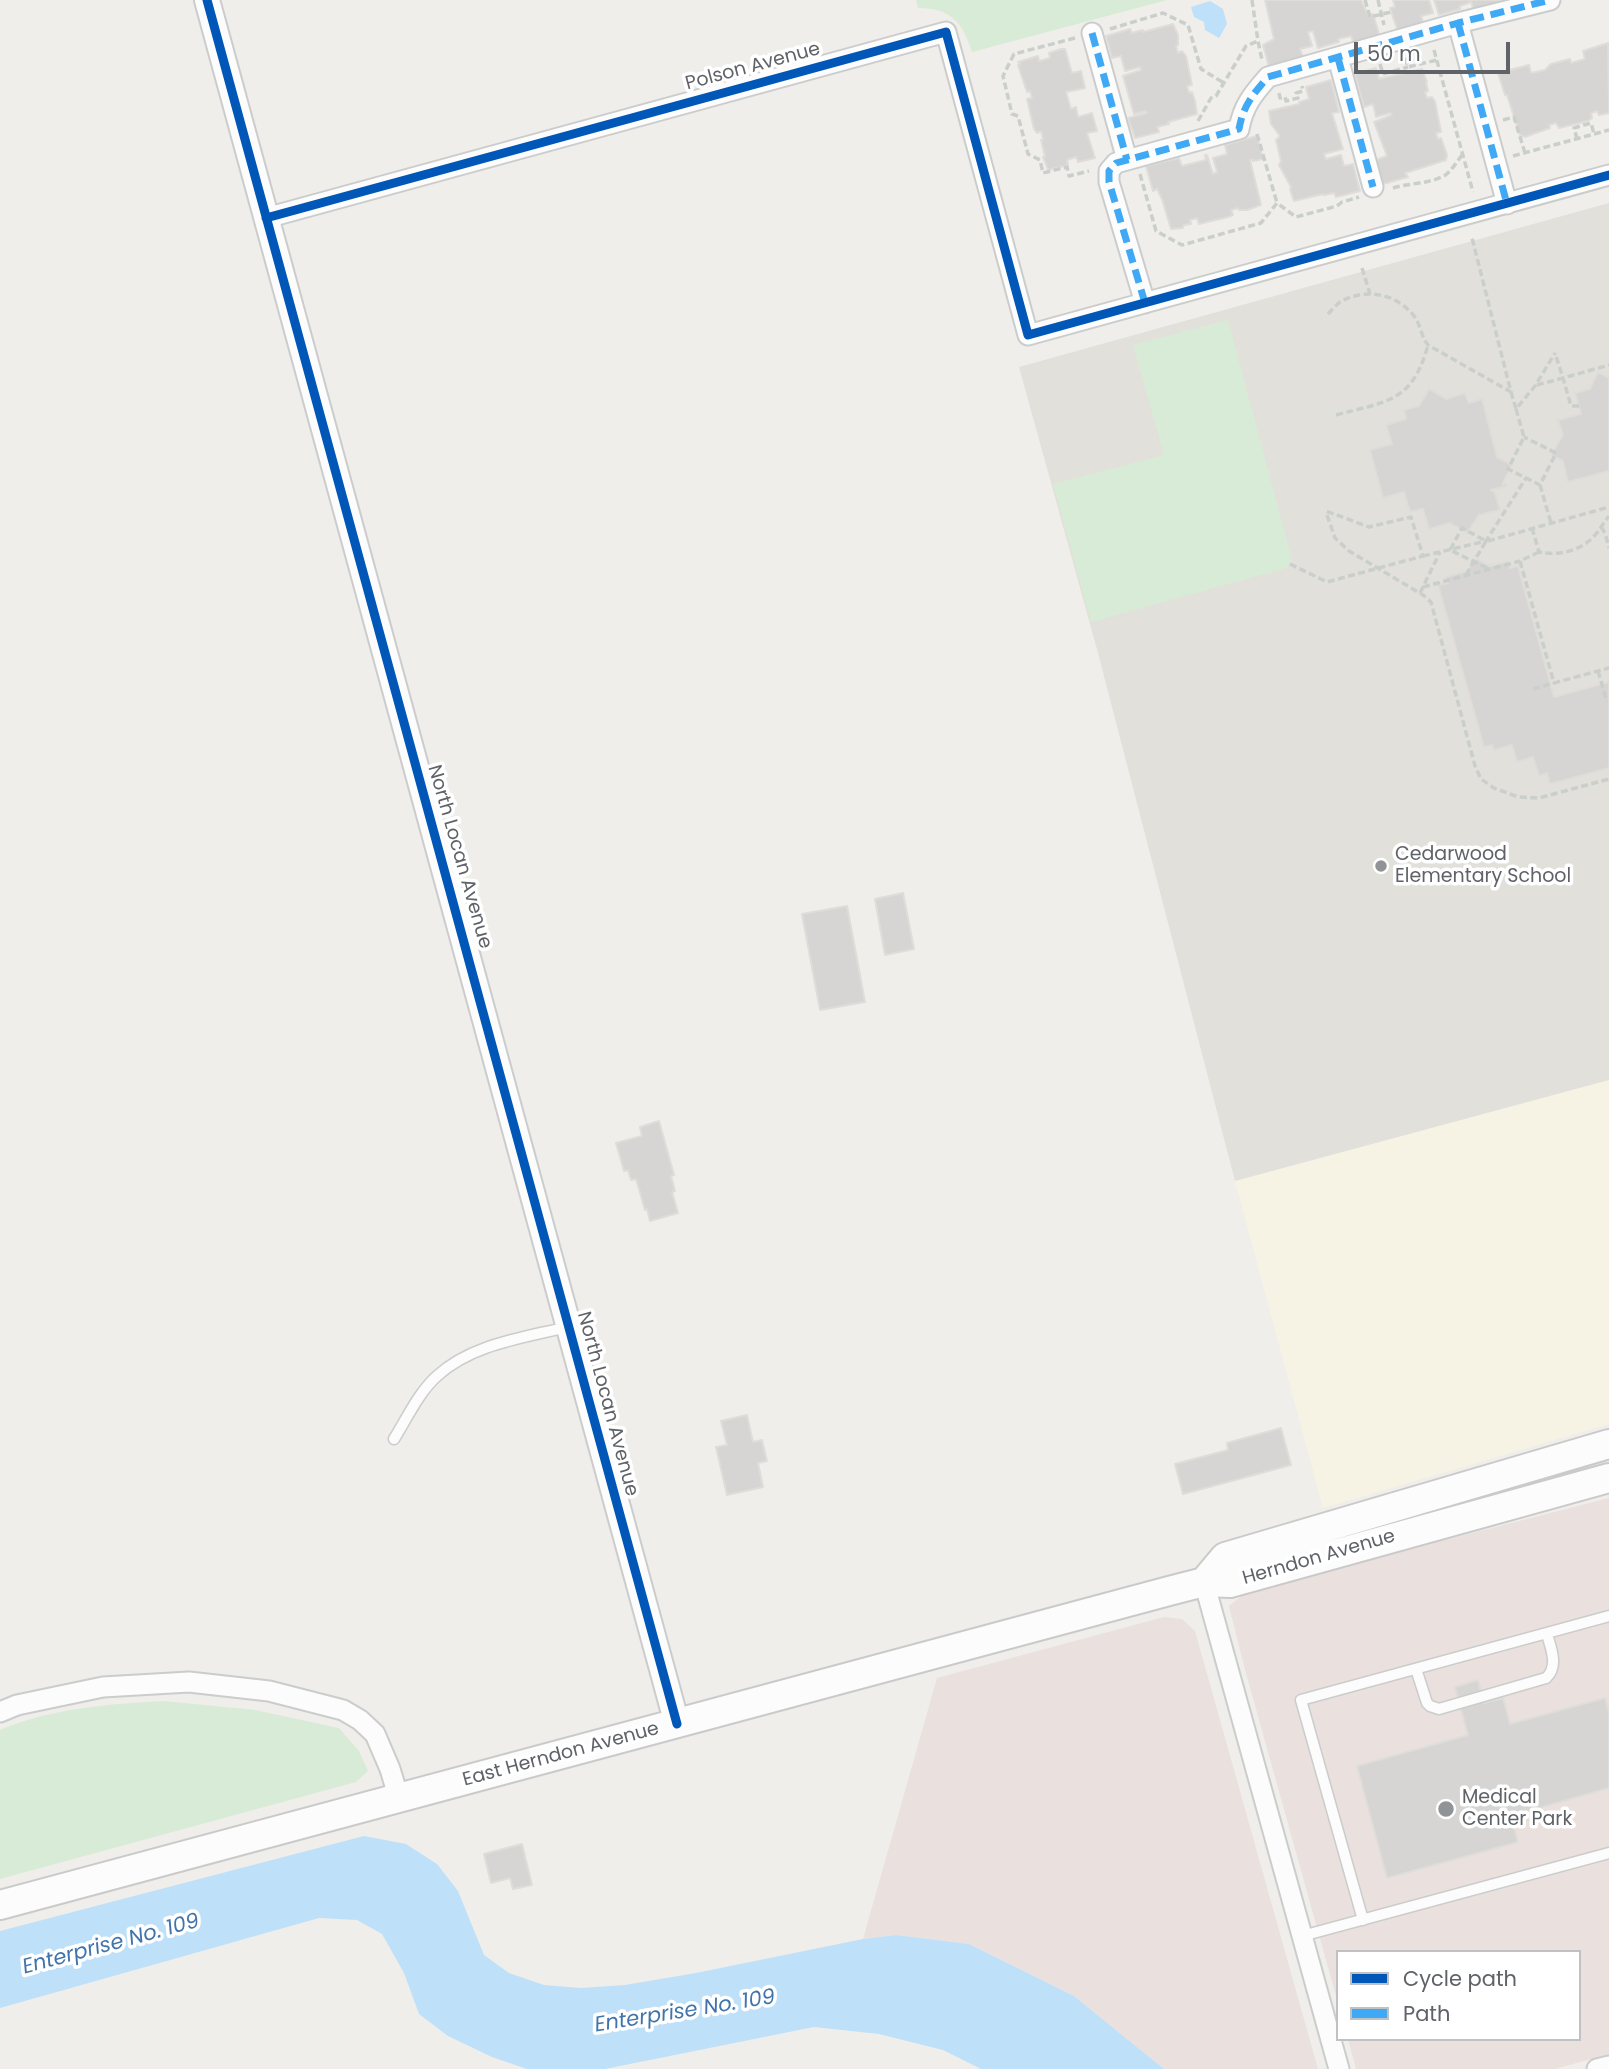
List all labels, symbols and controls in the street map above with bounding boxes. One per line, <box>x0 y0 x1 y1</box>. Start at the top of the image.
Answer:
scale bar <box>1357 28 1513 72</box>
street label: Polson Avenue <box>683 38 823 96</box>
text: 50 m <box>1367 39 1421 68</box>
street label: North Locan Avenue <box>422 763 496 951</box>
place label: Cedarwood Elementary School <box>1395 844 1571 888</box>
marker: Cedarwood Elementary School <box>1373 858 1389 874</box>
street label: North Locan Avenue <box>571 1309 643 1499</box>
street label: Herndon Avenue <box>1240 1525 1398 1591</box>
street label: East Herndon Avenue <box>460 1718 662 1792</box>
place label: Medical Center Park <box>1462 1787 1572 1831</box>
marker: Medical Center Park <box>1436 1799 1456 1819</box>
water label: Enterprise No. 109 <box>20 1909 202 1981</box>
legend <box>1336 1950 1581 2041</box>
text: Cycle path <box>1403 1964 1517 1993</box>
water label: Enterprise No. 109 <box>593 1985 777 2039</box>
text: Path <box>1403 1999 1450 2028</box>

